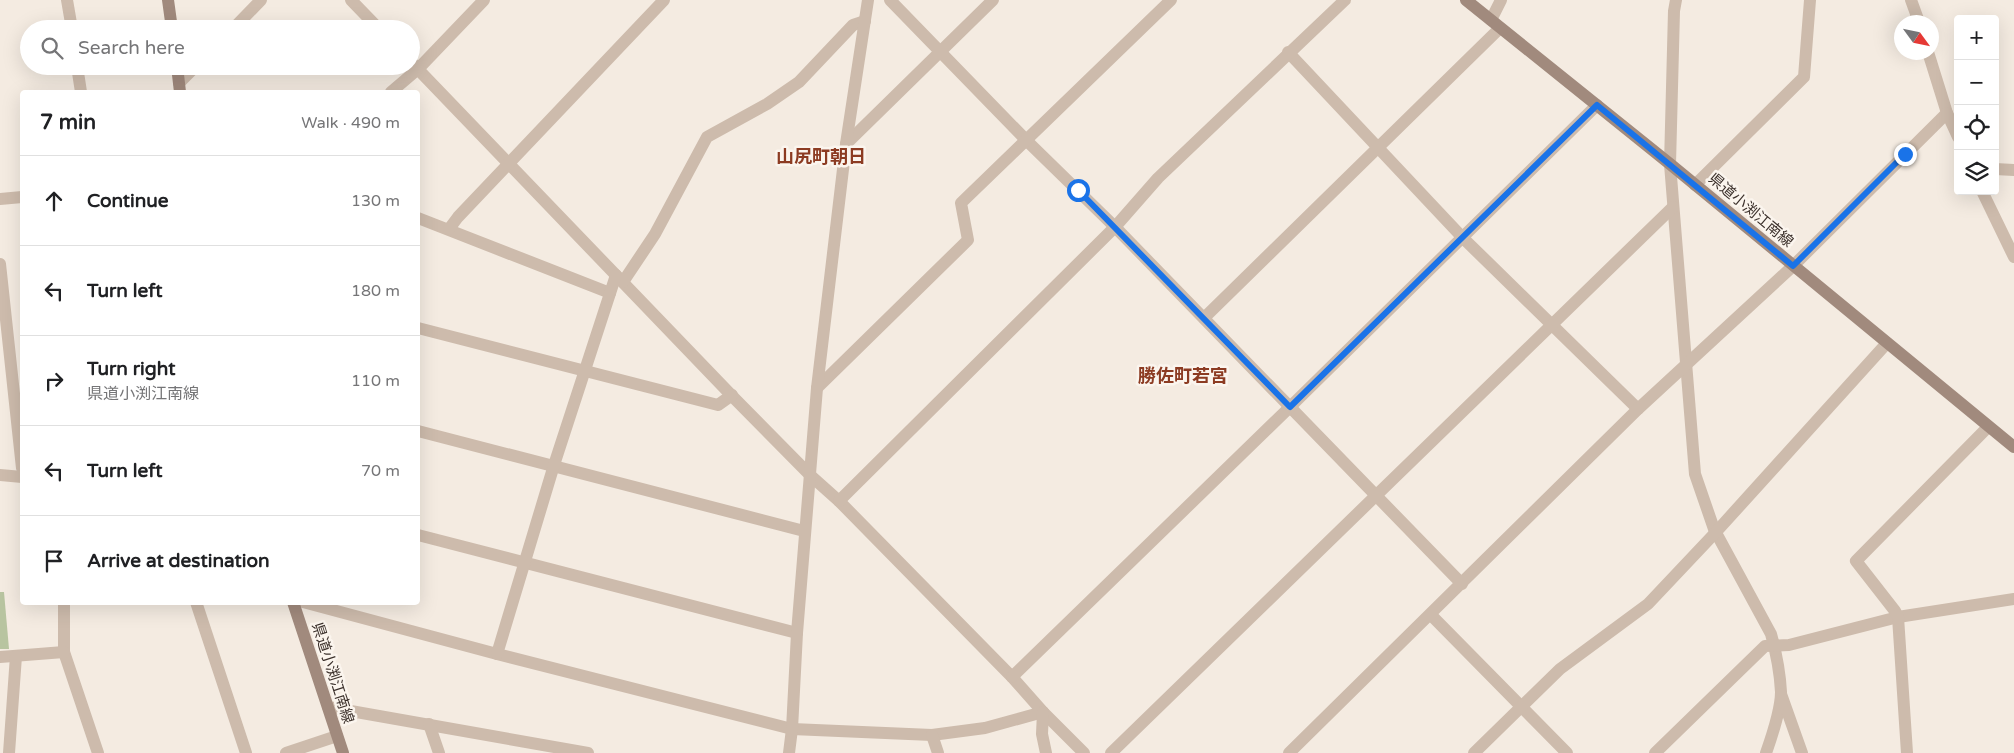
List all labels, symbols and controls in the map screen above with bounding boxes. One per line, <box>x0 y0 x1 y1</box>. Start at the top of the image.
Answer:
north arrow <box>1894 15 1939 60</box>
map controls <box>1954 15 1999 195</box>
button: + <box>1954 15 1999 60</box>
search box <box>20 20 420 75</box>
icon: search <box>38 34 66 62</box>
text: Search here <box>78 37 185 59</box>
button: − <box>1954 60 1999 105</box>
button: locate <box>1954 105 1999 150</box>
text: 7 min <box>40 110 96 135</box>
text: Walk · 490 m <box>301 113 400 133</box>
route end <box>1894 143 1917 166</box>
district label: 山尻町朝日 <box>776 146 866 168</box>
button: layers <box>1954 150 1999 195</box>
street label: 県道小渕江南線 <box>1705 169 1797 251</box>
route start <box>1067 179 1090 202</box>
icon: ahead <box>40 187 68 215</box>
text: Continue <box>87 190 169 212</box>
text: 130 m <box>351 191 400 211</box>
icon: left <box>40 277 68 305</box>
text: Turn left <box>87 280 163 302</box>
text: 180 m <box>351 281 400 301</box>
text: Turn right <box>87 358 175 380</box>
district label: 勝佐町若宮 <box>1138 365 1228 387</box>
icon: right <box>40 367 68 395</box>
text: 110 m <box>351 371 400 391</box>
text: 県道小渕江南線 <box>87 384 199 404</box>
icon: left <box>40 457 68 485</box>
text: Turn left <box>87 460 163 482</box>
text: 70 m <box>361 461 400 481</box>
icon: arrive <box>40 547 68 575</box>
text: Arrive at destination <box>87 550 270 572</box>
street label: 県道小渕江南線 <box>308 620 358 726</box>

